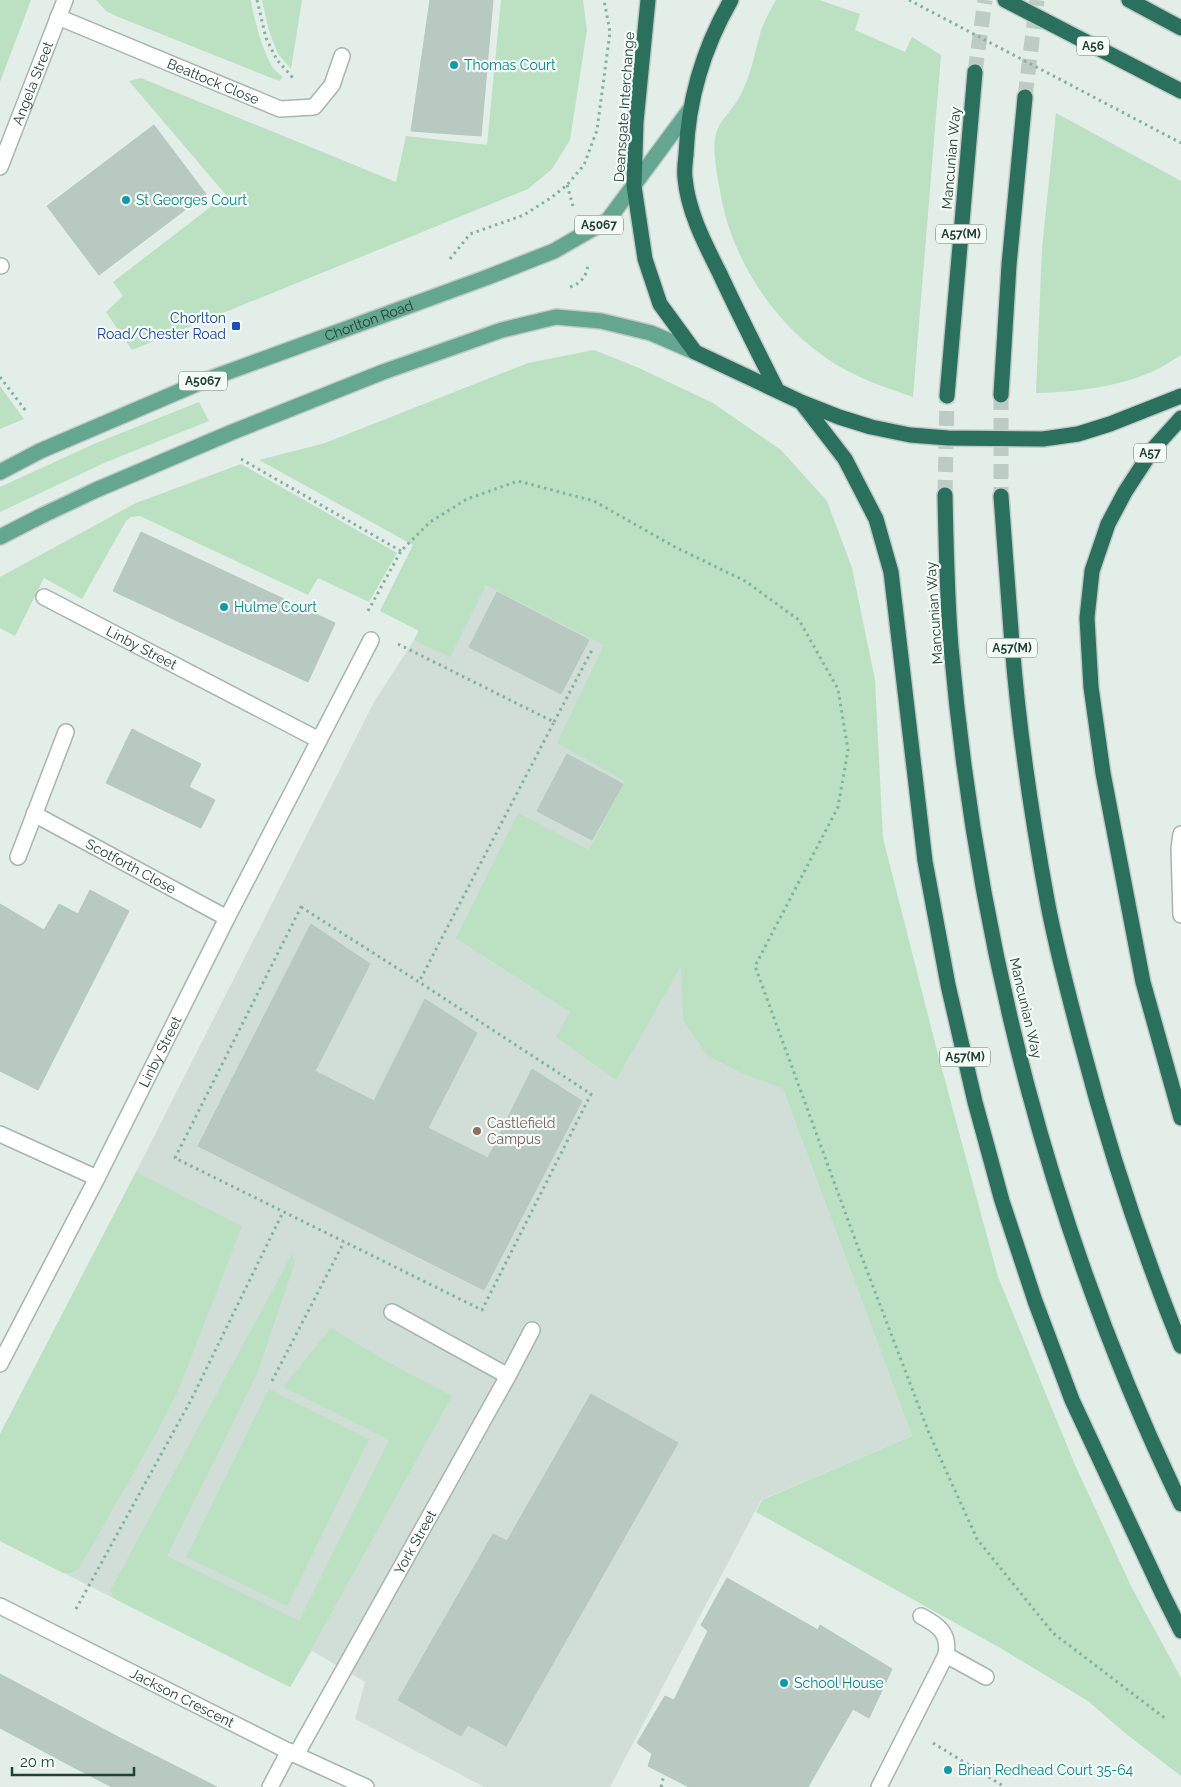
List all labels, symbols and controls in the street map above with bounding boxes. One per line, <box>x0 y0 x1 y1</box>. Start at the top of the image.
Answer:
street label: Deansgate Interchange <box>611 31 637 183</box>
road number: A56 <box>1077 36 1109 56</box>
street label: Angela Street <box>9 39 56 127</box>
street label: Beattock Close <box>165 55 262 108</box>
place label: Thomas Court <box>464 57 556 73</box>
marker: Thomas Court <box>448 59 460 71</box>
street label: Mancunian Way <box>939 106 963 210</box>
place label: St Georges Court <box>136 192 247 208</box>
marker: St Georges Court <box>120 194 132 206</box>
road number: A5067 <box>575 216 623 234</box>
road number: A57(M) <box>936 224 986 243</box>
street label: Chorlton Road <box>322 297 415 344</box>
place label: Chorlton Road/Chester Road <box>97 310 226 342</box>
marker: Chorlton Road/Chester Road <box>230 320 242 332</box>
road number: A5067 <box>179 372 227 391</box>
road number: A57 <box>1134 443 1166 462</box>
street label: Mancunian Way <box>922 561 946 665</box>
place label: Hulme Court <box>234 599 317 615</box>
marker: Hulme Court <box>218 601 230 613</box>
street label: Linby Street <box>104 623 180 673</box>
road number: A57(M) <box>987 638 1037 658</box>
street label: Scotforth Close <box>83 835 179 897</box>
street label: Mancunian Way <box>1007 956 1045 1060</box>
street label: Linby Street <box>136 1013 185 1090</box>
road number: A57(M) <box>940 1048 990 1066</box>
place label: Castlefield Campus <box>487 1115 555 1147</box>
marker: Castlefield Campus <box>471 1125 483 1137</box>
street label: York Street <box>391 1507 440 1577</box>
street label: Jackson Crescent <box>128 1665 237 1731</box>
place label: School House <box>794 1675 884 1691</box>
marker: School House <box>778 1677 790 1689</box>
scale bar <box>12 1744 135 1776</box>
text: 20 m <box>20 1753 55 1771</box>
place label: Brian Redhead Court 35-64 <box>958 1762 1134 1778</box>
marker: Brian Redhead Court 35-64 <box>942 1764 954 1776</box>

